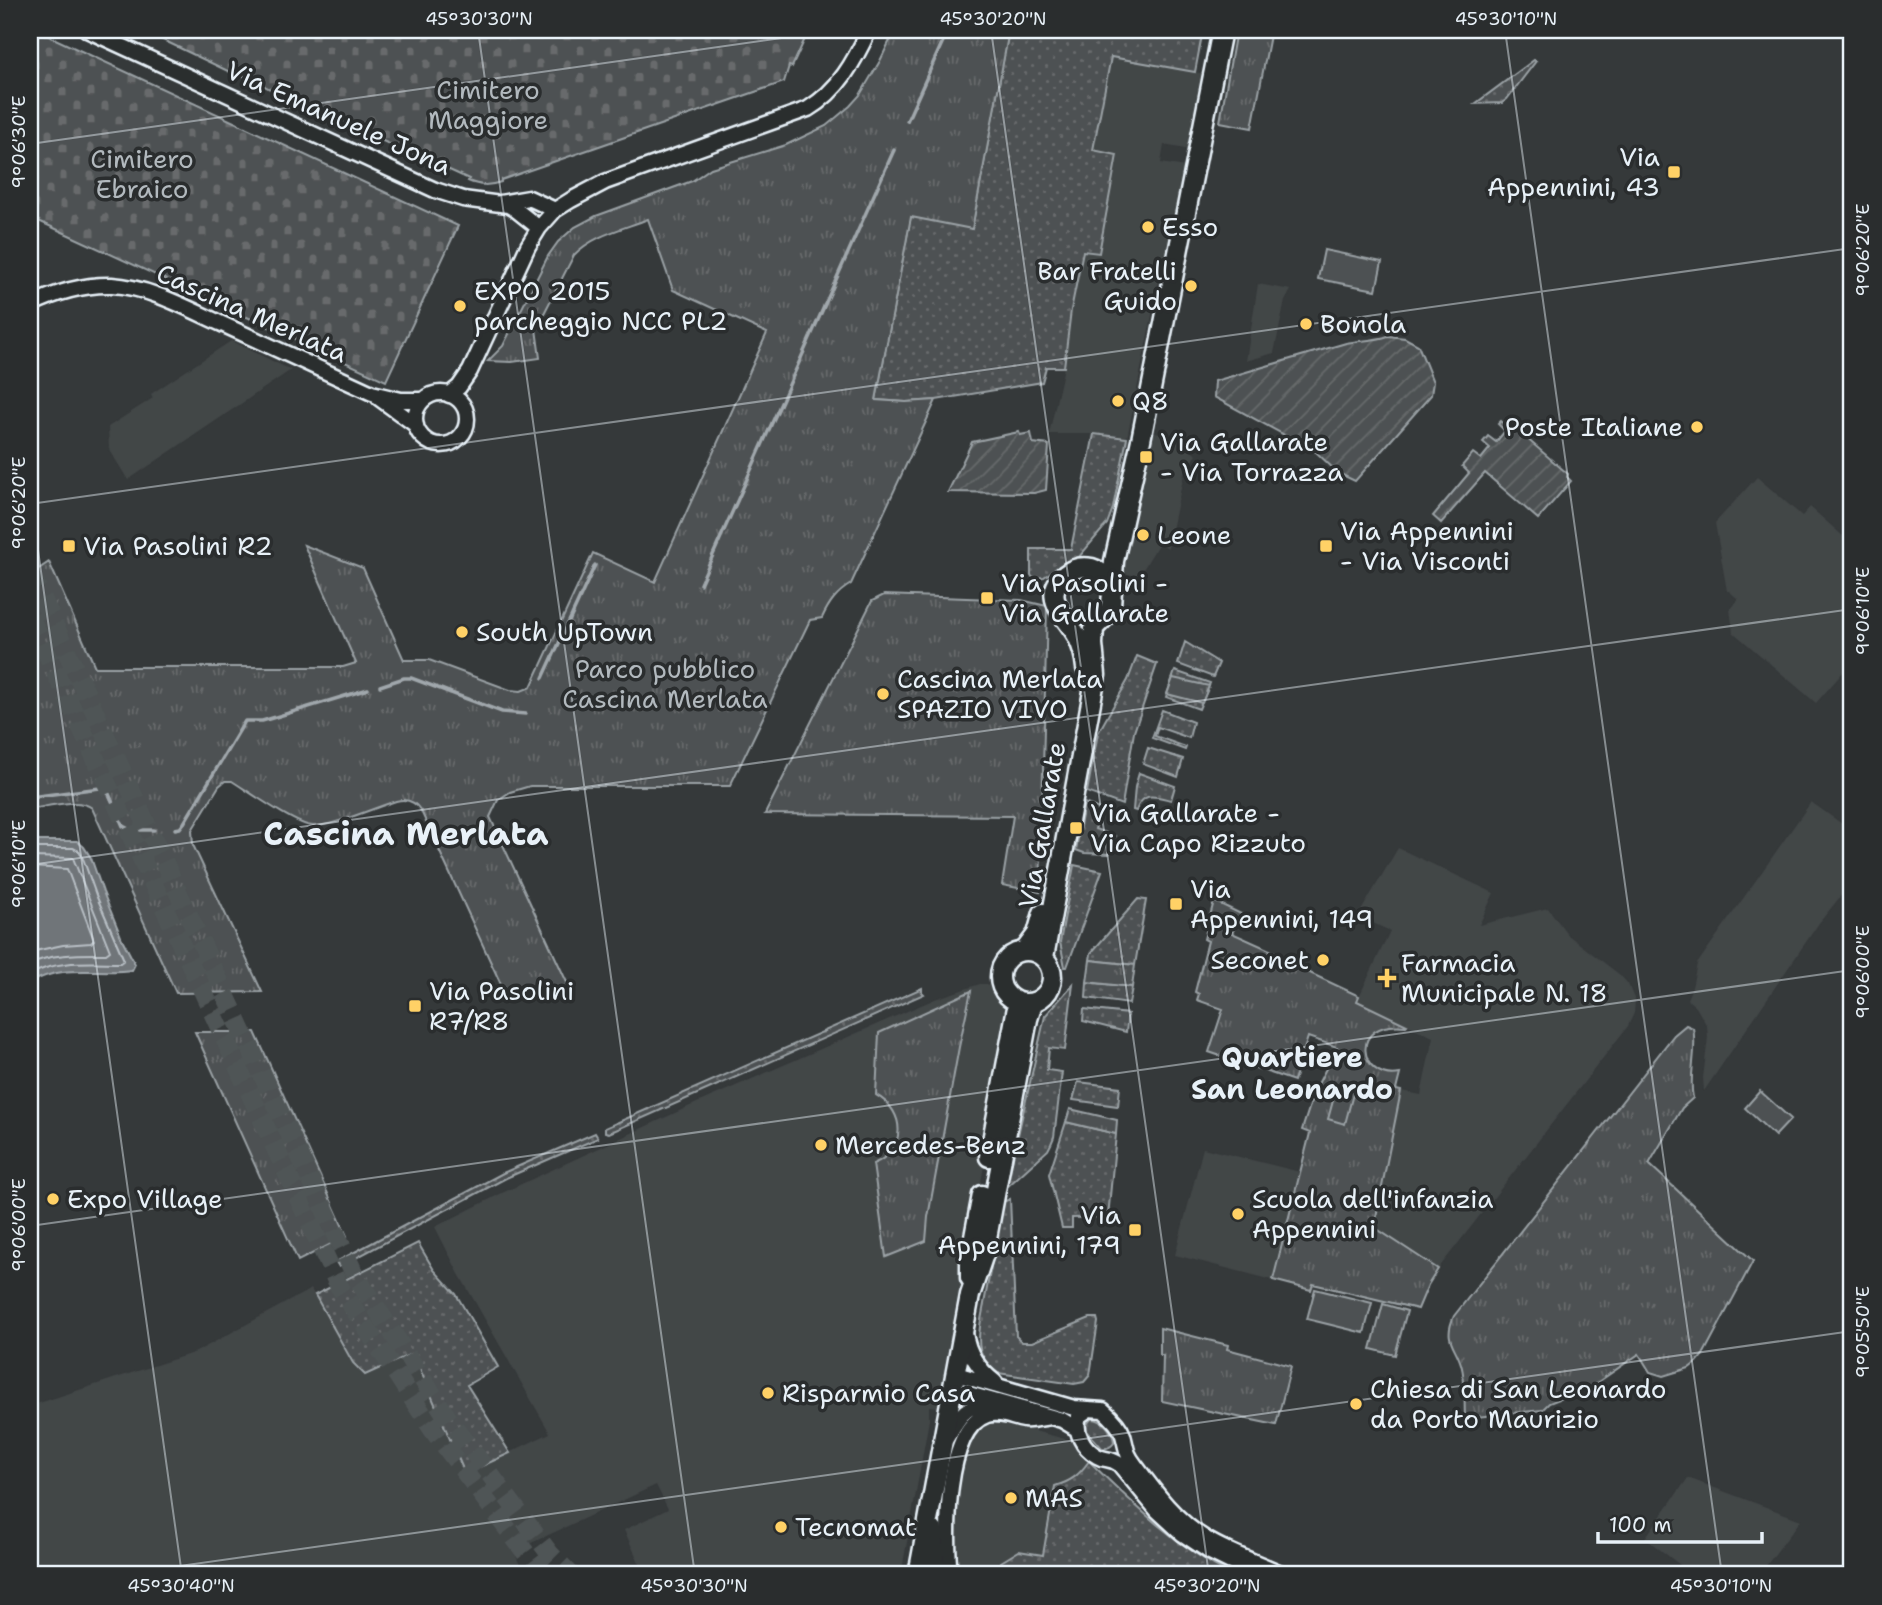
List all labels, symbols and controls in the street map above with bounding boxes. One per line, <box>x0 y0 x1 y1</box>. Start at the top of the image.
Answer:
text: 45°30'30"N <box>425 7 533 31</box>
text: 45°30'20"N <box>939 7 1047 31</box>
text: 45°30'10"N <box>1455 7 1557 31</box>
street label: Via Emanuele Jona <box>221 52 457 183</box>
park label: Cimitero Maggiore <box>428 72 548 137</box>
text: 9°06'30"E <box>7 95 31 189</box>
place label: Via Appennini, 43 <box>1487 139 1660 204</box>
park label: Cimitero Ebraico <box>90 141 194 206</box>
marker: Via Appennini, 43 <box>1666 164 1682 180</box>
text: 9°06'20"E <box>1851 204 1875 296</box>
place label: Esso <box>1162 209 1218 244</box>
marker: Esso <box>1140 219 1156 235</box>
place label: Bar Fratelli Guido <box>1037 253 1177 318</box>
street label: Cascina Merlata <box>151 255 353 370</box>
place label: EXPO 2015 parcheggio NCC PL2 <box>474 273 728 338</box>
marker: Bar Fratelli Guido <box>1183 278 1199 294</box>
marker: EXPO 2015 parcheggio NCC PL2 <box>452 298 468 314</box>
place label: Bonola <box>1320 306 1406 341</box>
marker: Bonola <box>1298 316 1314 332</box>
place label: Q8 <box>1132 383 1169 418</box>
marker: Q8 <box>1110 393 1126 409</box>
place label: Poste Italiane <box>1505 409 1683 444</box>
marker: Poste Italiane <box>1689 419 1705 435</box>
place label: Via Gallarate - Via Torrazza <box>1160 424 1344 489</box>
marker: Via Gallarate - Via Torrazza <box>1138 449 1154 465</box>
text: 9°06'20"E <box>7 457 31 549</box>
place label: Via Appennini - Via Visconti <box>1340 513 1514 578</box>
place label: Leone <box>1157 517 1231 552</box>
marker: Leone <box>1135 527 1151 543</box>
place label: Via Pasolini R2 <box>83 528 273 563</box>
marker: Via Pasolini R2 <box>61 538 77 554</box>
marker: Via Appennini - Via Visconti <box>1318 538 1334 554</box>
place label: Via Pasolini - Via Gallarate <box>1001 565 1169 630</box>
text: 9°06'10"E <box>1851 567 1875 655</box>
marker: Via Pasolini - Via Gallarate <box>979 590 995 606</box>
place label: South UpTown <box>476 614 653 649</box>
marker: South UpTown <box>454 624 470 640</box>
park label: Parco pubblico Cascina Merlata <box>562 651 768 716</box>
place label: Cascina Merlata SPAZIO VIVO <box>897 661 1103 726</box>
marker: Cascina Merlata SPAZIO VIVO <box>875 686 891 702</box>
street label: Via Gallarate <box>1010 739 1073 911</box>
place label: Via Gallarate - Via Capo Rizzuto <box>1090 795 1306 860</box>
district label: Cascina Merlata <box>263 811 549 856</box>
text: 9°06'10"E <box>7 820 31 908</box>
marker: Via Gallarate - Via Capo Rizzuto <box>1068 820 1084 836</box>
place label: Via Appennini, 149 <box>1190 871 1373 936</box>
marker: Via Appennini, 149 <box>1168 896 1184 912</box>
text: 9°06'00"E <box>1851 925 1875 1019</box>
place label: Seconet <box>1211 942 1309 977</box>
place label: Farmacia Municipale N. 18 <box>1401 945 1608 1010</box>
marker: Seconet <box>1315 952 1331 968</box>
marker: Farmacia Municipale N. 18 <box>1379 970 1395 986</box>
place label: Via Pasolini R7/R8 <box>429 973 574 1038</box>
marker: Via Pasolini R7/R8 <box>407 998 423 1014</box>
district label: Quartiere San Leonardo <box>1191 1038 1393 1108</box>
place label: Mercedes-Benz <box>835 1127 1026 1162</box>
marker: Mercedes-Benz <box>813 1137 829 1153</box>
text: 9°06'00"E <box>7 1178 31 1272</box>
place label: Expo Village <box>67 1181 223 1216</box>
place label: Scuola dell'infanzia Appennini <box>1252 1181 1493 1246</box>
marker: Expo Village <box>45 1191 61 1207</box>
place label: Via Appennini, 179 <box>938 1197 1121 1262</box>
marker: Scuola dell'infanzia Appennini <box>1230 1206 1246 1222</box>
marker: Via Appennini, 179 <box>1127 1222 1143 1238</box>
text: 9°05'50"E <box>1851 1286 1875 1378</box>
place label: Chiesa di San Leonardo da Porto Maurizio <box>1370 1371 1667 1436</box>
place label: Risparmio Casa <box>782 1375 975 1410</box>
marker: Risparmio Casa <box>760 1385 776 1401</box>
marker: Chiesa di San Leonardo da Porto Maurizio <box>1348 1396 1364 1412</box>
place label: MAS <box>1025 1480 1083 1515</box>
marker: MAS <box>1003 1490 1019 1506</box>
scale bar <box>1598 1500 1763 1544</box>
place label: Tecnomat <box>795 1509 916 1544</box>
text: 100 m <box>1609 1511 1672 1539</box>
marker: Tecnomat <box>773 1519 789 1535</box>
text: 45°30'40"N <box>127 1574 235 1598</box>
text: 45°30'30"N <box>640 1574 748 1598</box>
text: 45°30'20"N <box>1153 1574 1261 1598</box>
text: 45°30'10"N <box>1670 1574 1772 1598</box>

